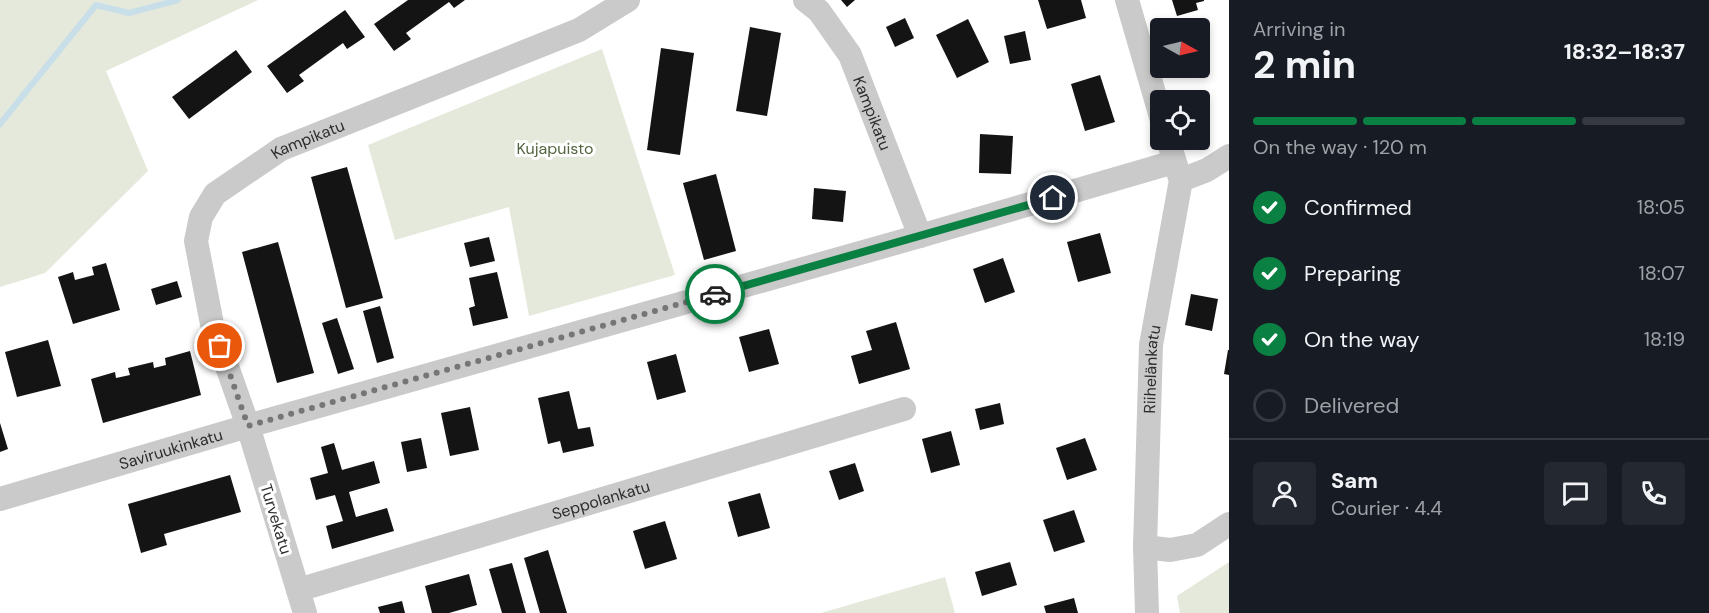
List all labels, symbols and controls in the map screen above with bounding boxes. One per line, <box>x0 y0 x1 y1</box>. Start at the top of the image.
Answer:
text: Arriving in <box>1253 16 1345 42</box>
north arrow <box>1150 18 1210 78</box>
map controls <box>1150 18 1210 150</box>
text: 18:32–18:37 <box>1564 37 1685 66</box>
text: 2 min <box>1253 39 1356 90</box>
street label: Kampikatu <box>849 73 896 153</box>
button: locate <box>1150 90 1210 150</box>
street label: Kampikatu <box>266 114 347 164</box>
text: On the way · 120 m <box>1253 134 1427 160</box>
park label: Kujapuisto <box>516 138 594 159</box>
pin <box>1027 172 1078 223</box>
icon: home <box>1036 181 1069 214</box>
icon: check <box>1253 191 1286 224</box>
text: Confirmed <box>1304 193 1412 222</box>
text: 18:05 <box>1637 194 1685 220</box>
icon: check <box>1253 257 1286 290</box>
text: Preparing <box>1304 259 1401 288</box>
text: 18:07 <box>1638 260 1685 286</box>
courier <box>685 264 745 324</box>
icon: car <box>699 278 732 311</box>
pin <box>194 320 245 371</box>
street label: Riihelänkatu <box>1138 323 1165 414</box>
icon: check <box>1253 323 1286 356</box>
text: On the way <box>1304 325 1419 354</box>
text: 18:19 <box>1644 326 1685 352</box>
icon: bag <box>203 329 236 362</box>
text: Delivered <box>1304 391 1399 420</box>
street label: Saviruukinkatu <box>116 424 225 474</box>
button: person <box>1253 462 1316 525</box>
button: chat <box>1544 462 1607 525</box>
button: phone <box>1622 462 1685 525</box>
text: Sam <box>1331 466 1378 495</box>
street label: Seppolankatu <box>549 475 652 524</box>
street label: Turvekatu <box>255 481 297 557</box>
text: Courier · 4.4 <box>1331 495 1442 521</box>

